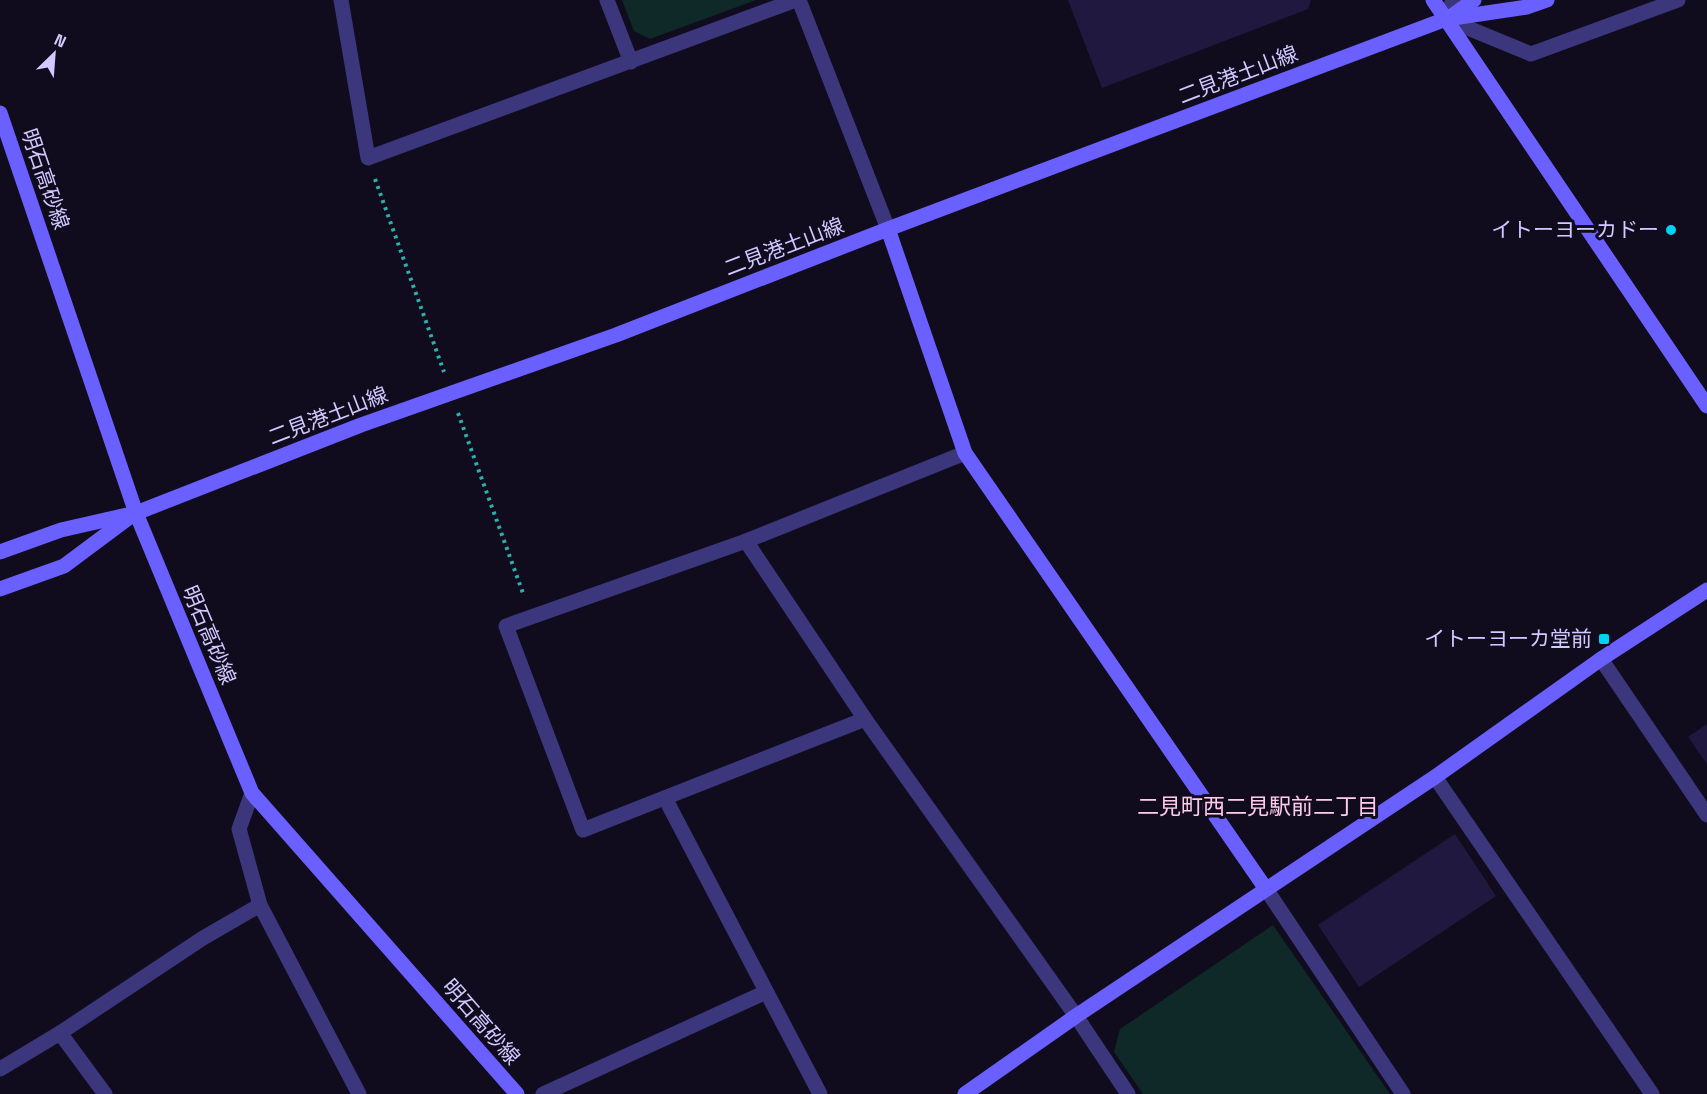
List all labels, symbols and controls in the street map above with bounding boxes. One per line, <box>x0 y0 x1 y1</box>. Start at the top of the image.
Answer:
north arrow <box>24 24 84 84</box>
text: N <box>51 29 69 53</box>
street label: 二見港土山線 <box>1174 39 1301 110</box>
street label: 明石高砂線 <box>16 125 75 233</box>
street label: 二見港土山線 <box>720 211 847 282</box>
place label: イトーヨーカドー <box>1491 216 1659 243</box>
marker: イトーヨーカドー <box>1664 223 1678 237</box>
street label: 二見港土山線 <box>264 380 391 451</box>
street label: 明石高砂線 <box>177 581 242 688</box>
place label: イトーヨーカ堂前 <box>1424 625 1592 652</box>
marker: イトーヨーカ堂前 <box>1597 632 1611 646</box>
district label: 二見町西二見駅前二丁目 <box>1137 792 1379 820</box>
street label: 明石高砂線 <box>437 973 526 1070</box>

